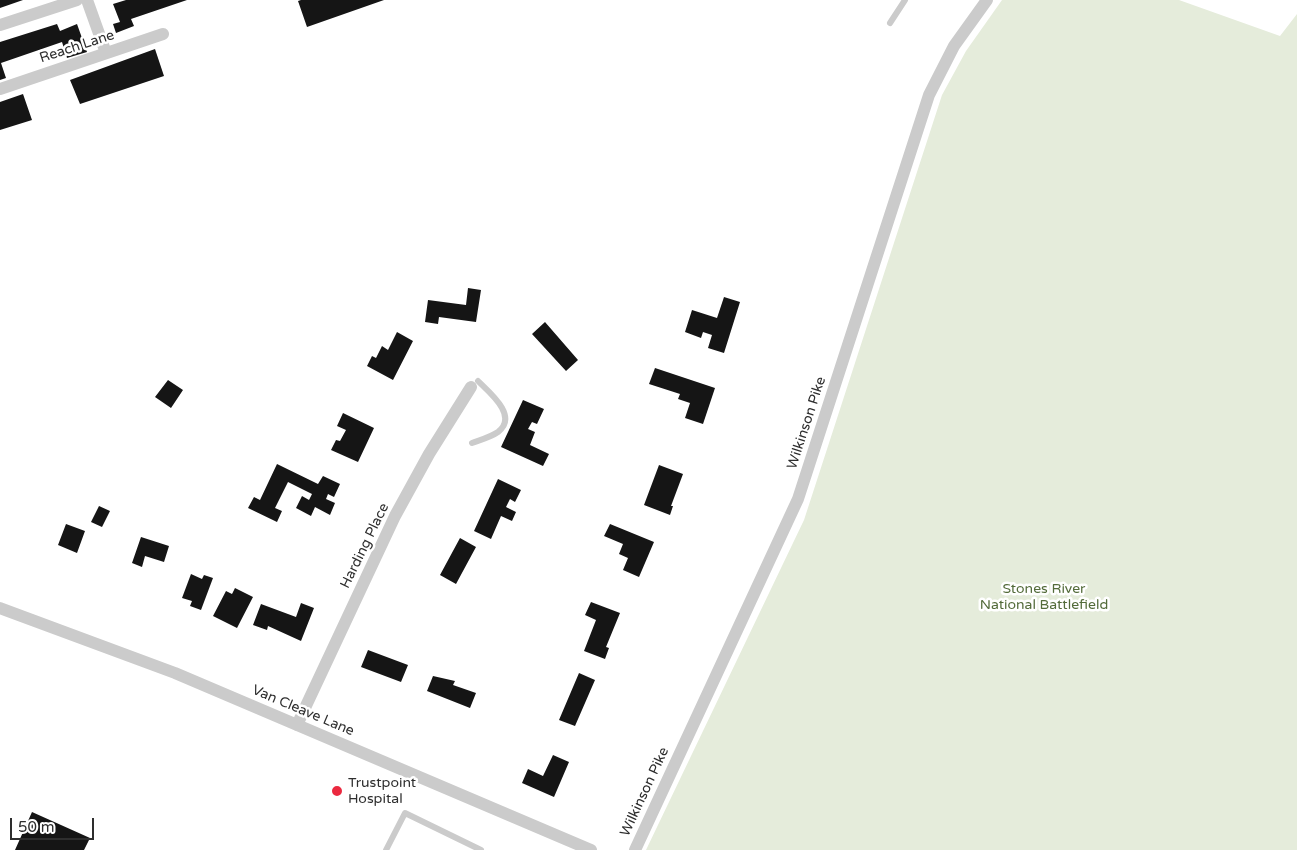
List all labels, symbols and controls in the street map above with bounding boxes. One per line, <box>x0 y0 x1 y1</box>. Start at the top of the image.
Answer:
street label: Reach Lane <box>37 27 117 67</box>
street label: Wilkinson Pike <box>784 375 830 471</box>
street label: Harding Place <box>337 501 393 591</box>
park label: Stones River National Battlefield <box>980 581 1108 614</box>
street label: Van Cleave Lane <box>249 682 357 740</box>
street label: Wilkinson Pike <box>617 745 673 839</box>
place label: Trustpoint Hospital <box>348 775 416 808</box>
marker: Trustpoint Hospital <box>330 784 344 798</box>
scale bar <box>12 808 96 840</box>
text: 50 m <box>18 818 55 836</box>

